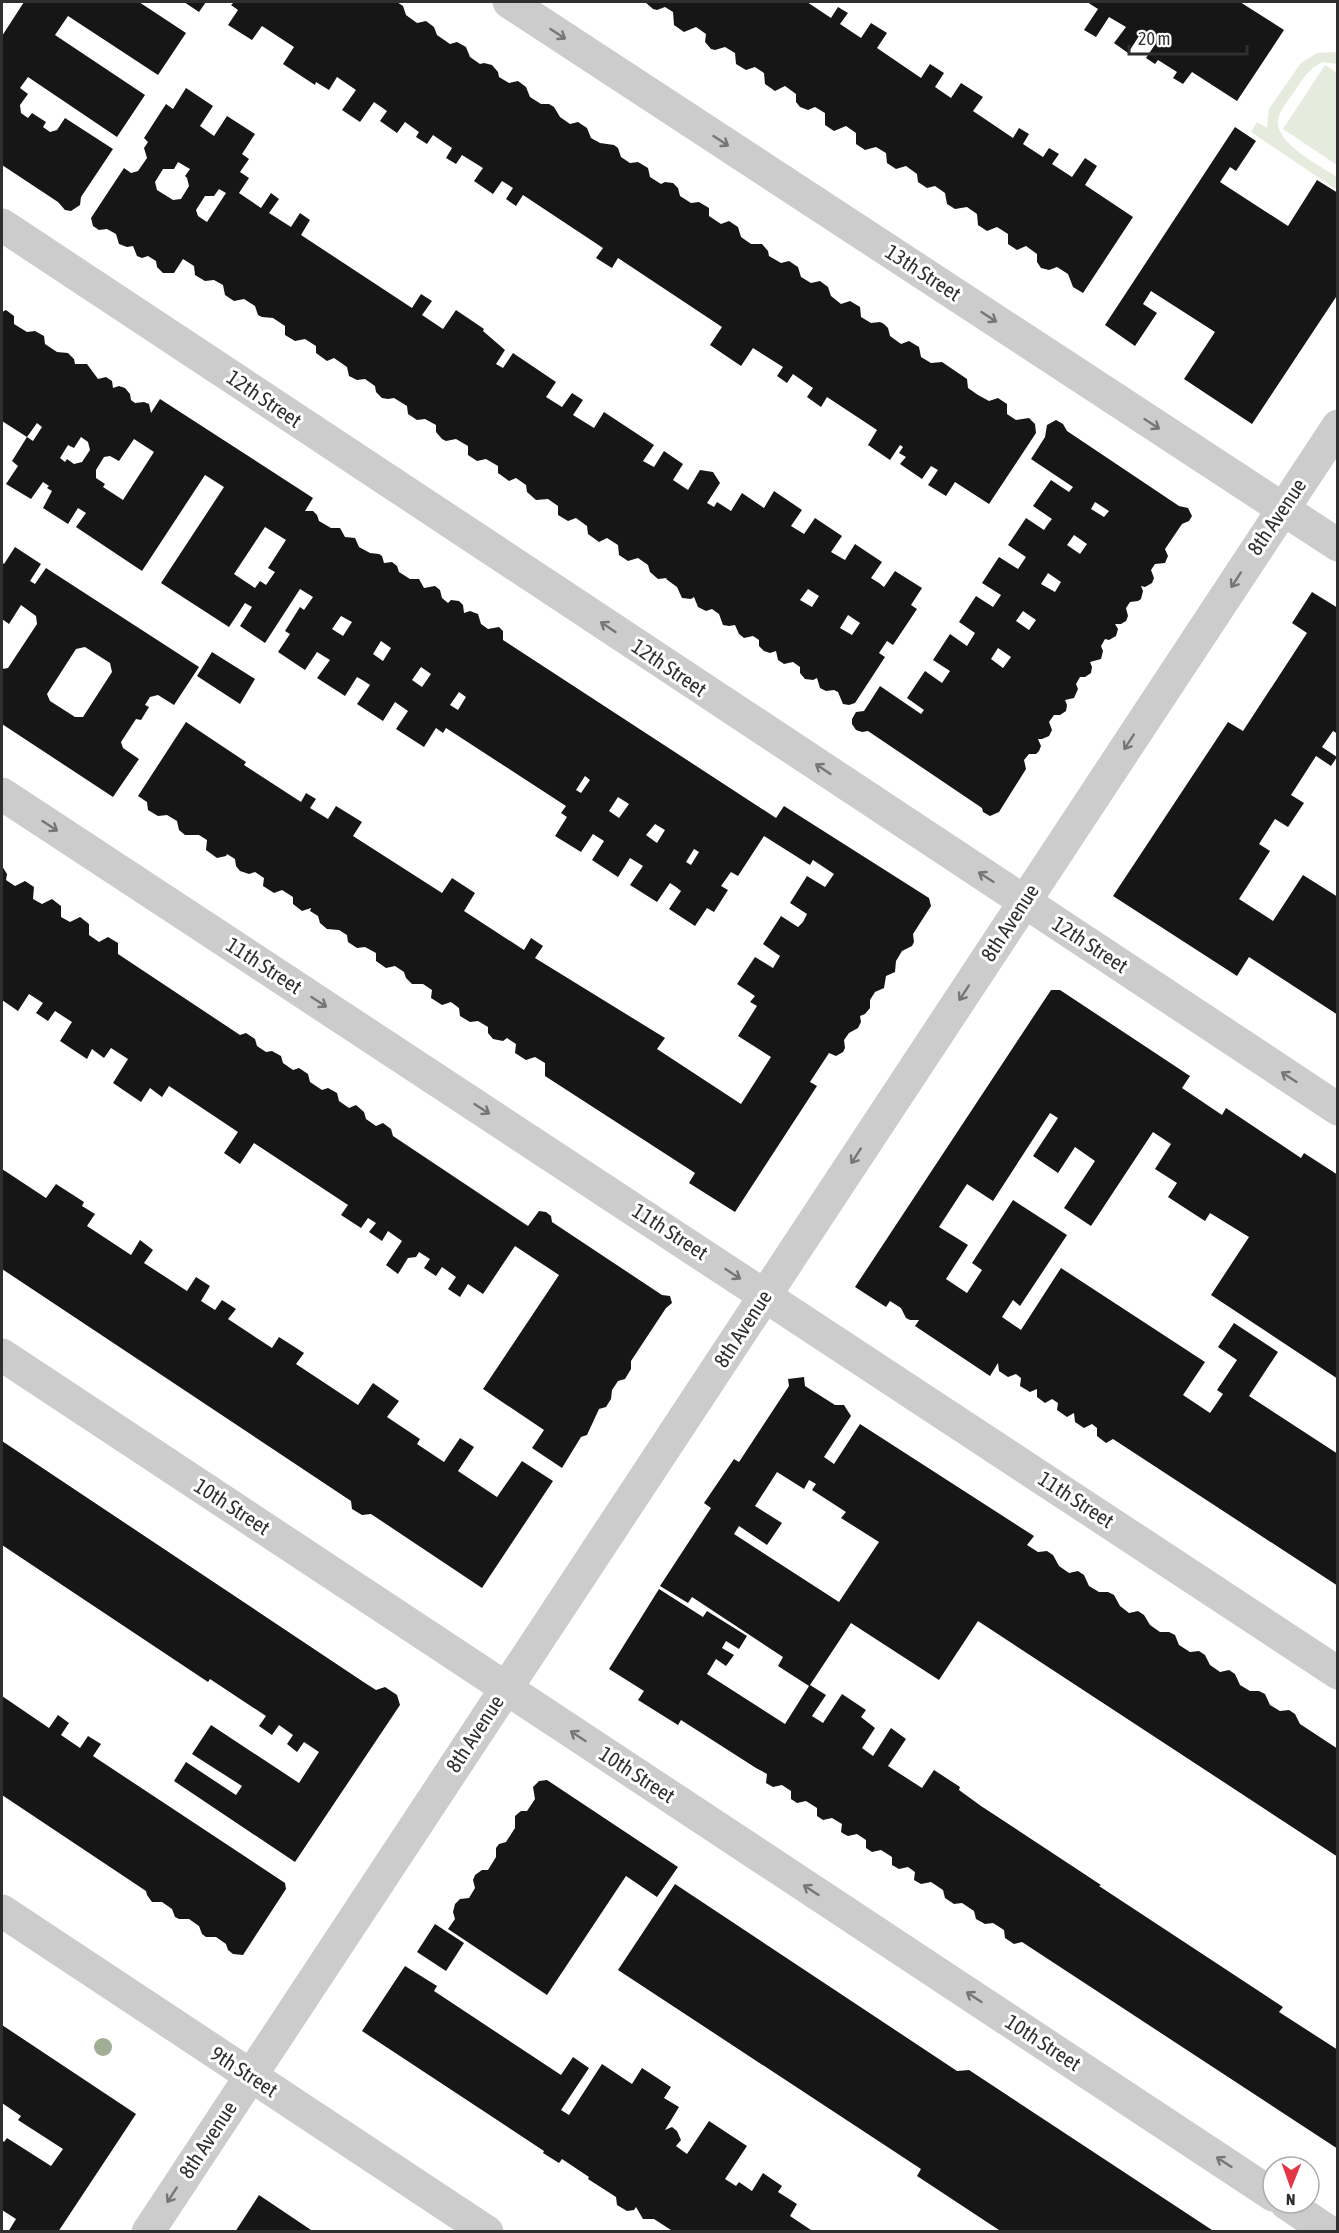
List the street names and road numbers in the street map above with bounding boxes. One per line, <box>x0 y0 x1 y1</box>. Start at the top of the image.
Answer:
street label: 13th Street <box>881 239 966 305</box>
street label: 12th Street <box>223 364 306 432</box>
street label: 8th Avenue <box>1242 474 1310 559</box>
street label: 12th Street <box>628 633 711 701</box>
street label: 8th Avenue <box>975 879 1043 966</box>
street label: 12th Street <box>1048 911 1133 977</box>
street label: 11th Street <box>222 932 307 998</box>
street label: 11th Street <box>628 1198 713 1264</box>
street label: 8th Avenue <box>708 1285 776 1372</box>
street label: 11th Street <box>1034 1466 1119 1532</box>
street label: 10th Street <box>190 1473 275 1539</box>
street label: 8th Avenue <box>440 1690 508 1777</box>
street label: 10th Street <box>595 1741 680 1807</box>
street label: 10th Street <box>1001 2009 1086 2075</box>
street label: 9th Street <box>207 2041 283 2102</box>
street label: 8th Avenue <box>173 2096 241 2183</box>

